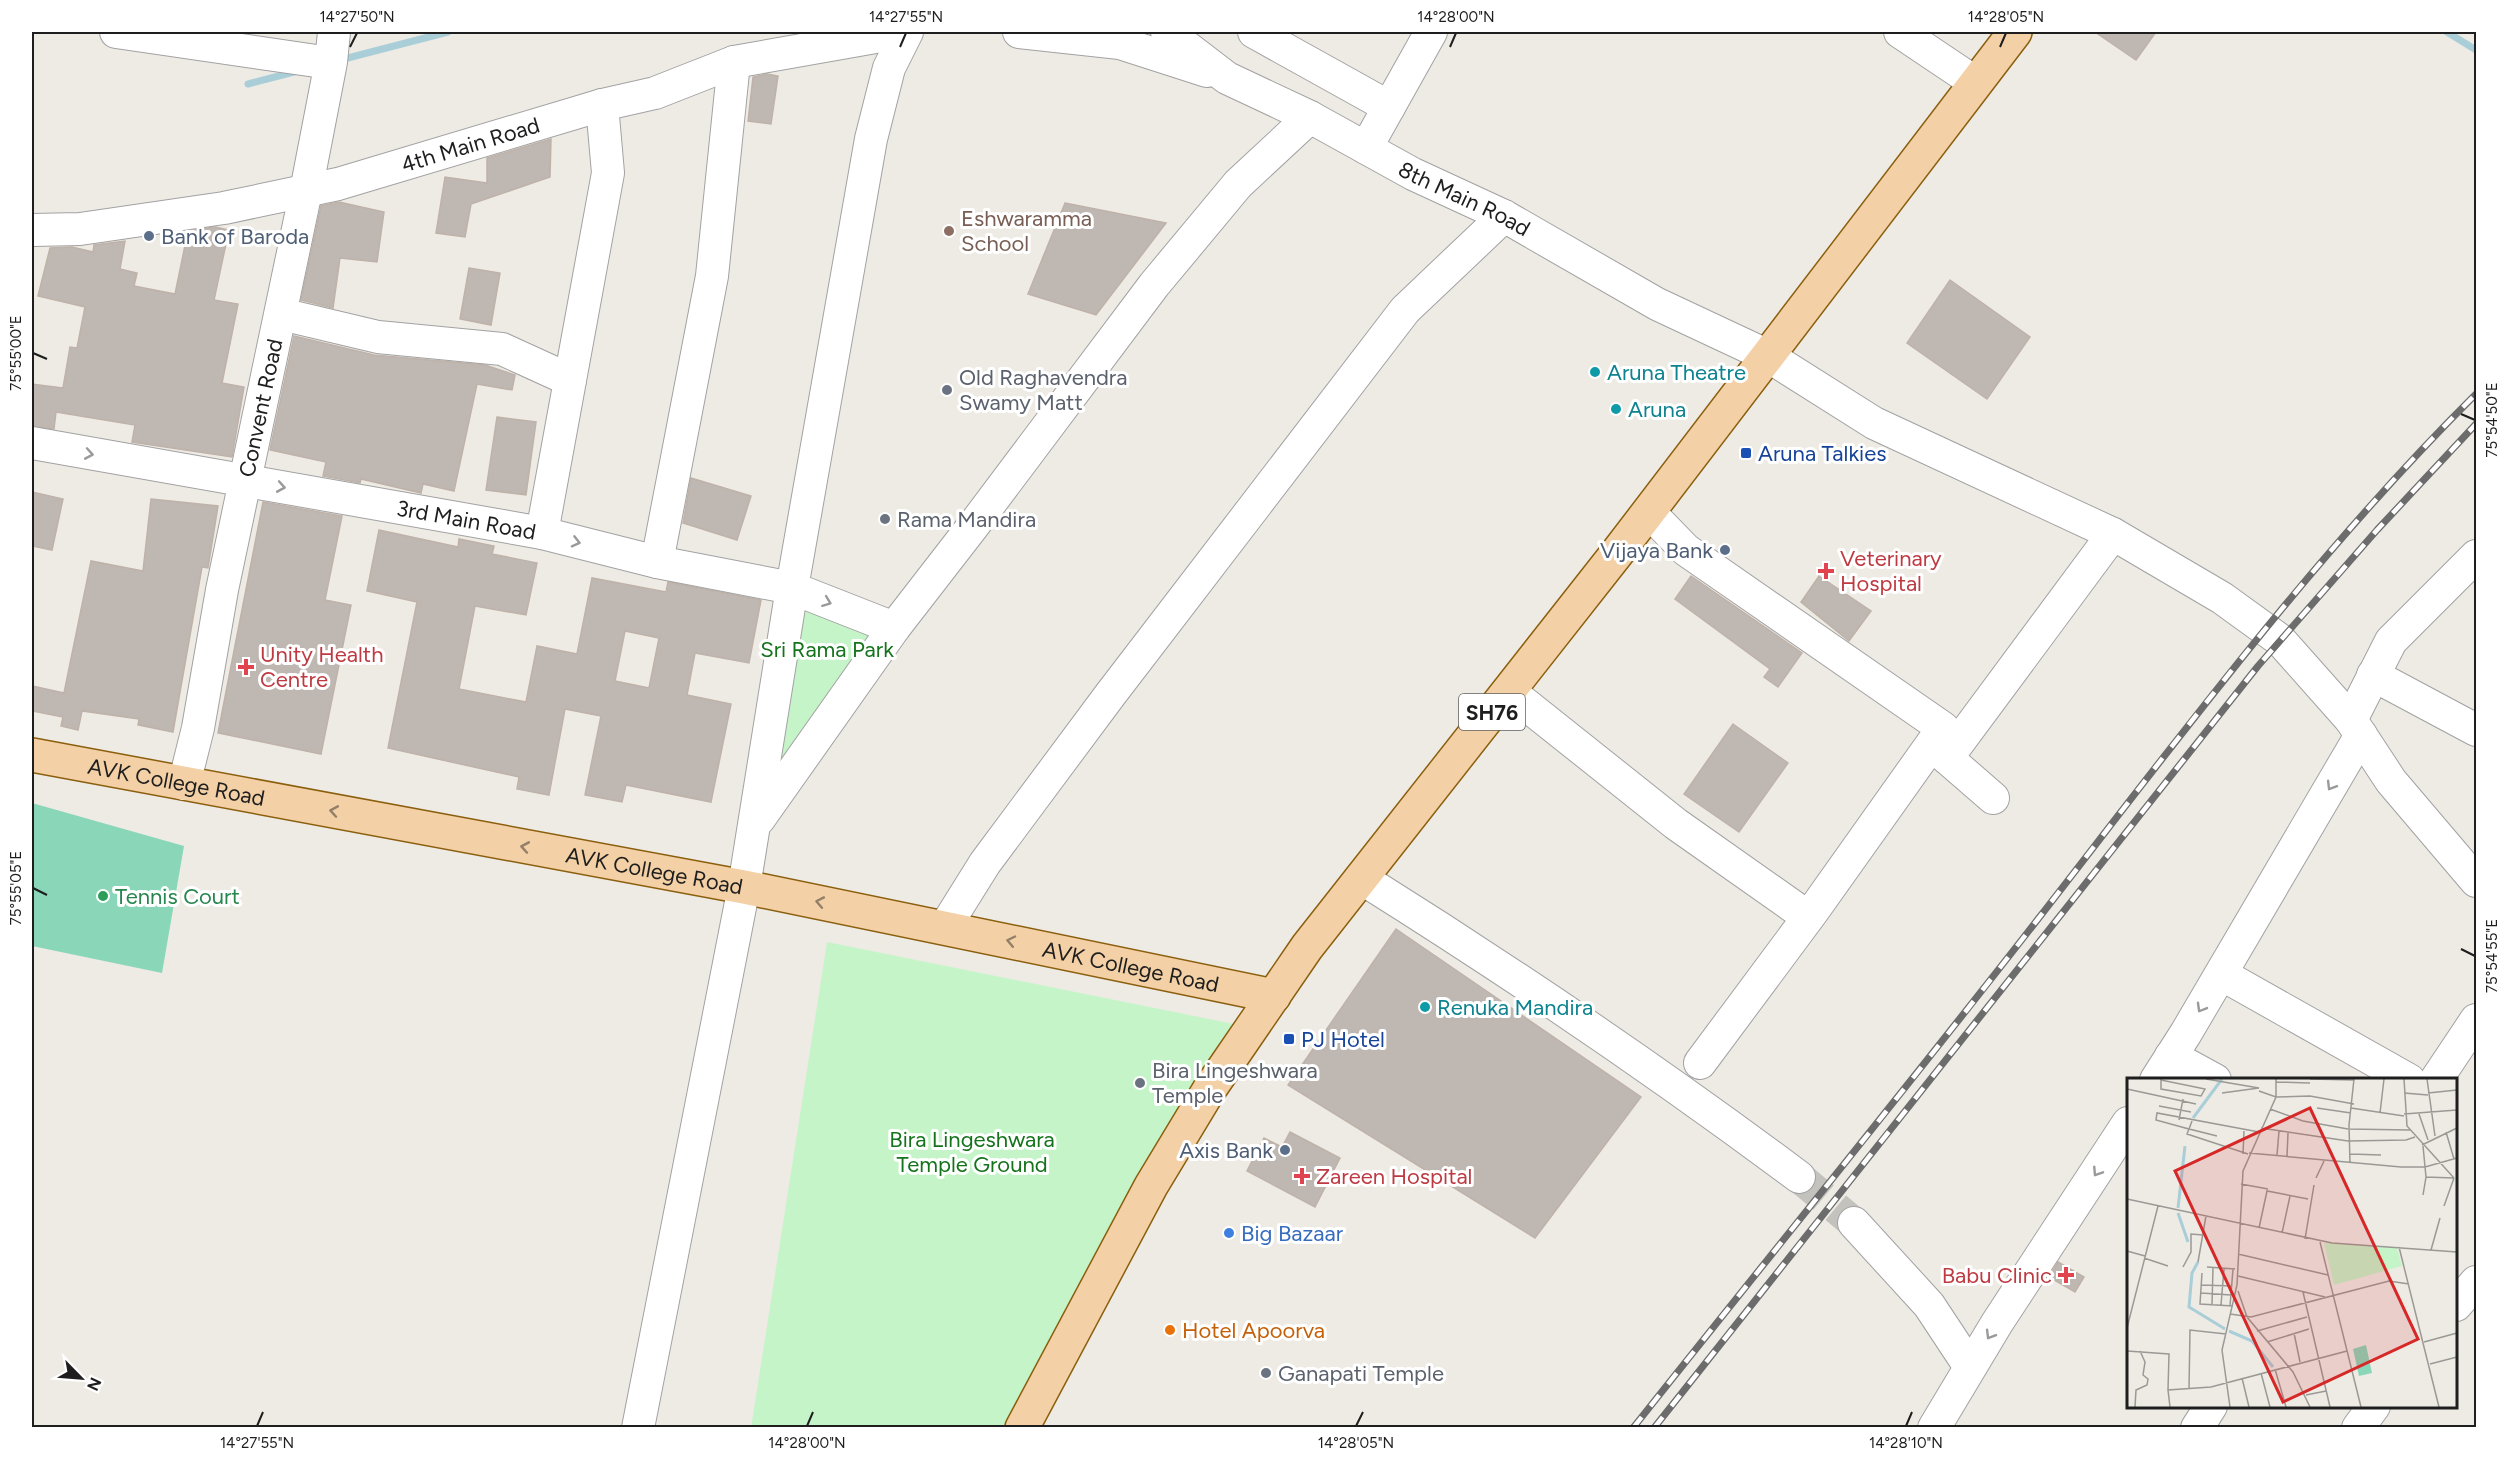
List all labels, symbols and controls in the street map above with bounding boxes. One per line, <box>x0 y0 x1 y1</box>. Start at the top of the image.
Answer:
text: 14°27'50"N <box>319 8 395 26</box>
text: 14°27'55"N <box>869 8 943 26</box>
text: 14°28'00"N <box>1417 8 1495 26</box>
text: 14°28'05"N <box>1968 8 2044 26</box>
street label: 4th Main Road <box>398 111 543 178</box>
street label: 8th Main Road <box>1394 155 1535 242</box>
place label: Eshwaramma School <box>961 205 1092 257</box>
place label: Bank of Baroda <box>161 223 309 250</box>
marker: Eshwaramma School <box>942 224 956 238</box>
marker: Bank of Baroda <box>142 229 156 243</box>
text: 75°55'00"E <box>7 315 25 391</box>
street label: Convent Road <box>233 336 288 479</box>
place label: Aruna Theatre <box>1607 359 1746 386</box>
place label: Old Raghavendra Swamy Matt <box>959 364 1128 416</box>
marker: Aruna Theatre <box>1588 365 1602 379</box>
text: 75°54'50"E <box>2483 382 2501 458</box>
marker: Old Raghavendra Swamy Matt <box>940 383 954 397</box>
place label: Aruna <box>1628 396 1686 423</box>
marker: Aruna <box>1609 402 1623 416</box>
place label: Aruna Talkies <box>1758 440 1886 467</box>
marker: Aruna Talkies <box>1739 446 1753 460</box>
one-way arrow <box>84 447 94 459</box>
one-way arrow <box>276 480 286 493</box>
street label: 3rd Main Road <box>394 494 538 545</box>
place label: Rama Mandira <box>897 506 1036 533</box>
marker: Rama Mandira <box>878 512 892 526</box>
one-way arrow <box>571 534 581 547</box>
place label: Vijaya Bank <box>1600 537 1713 564</box>
marker: Vijaya Bank <box>1718 543 1732 557</box>
place label: Veterinary Hospital <box>1840 545 1942 597</box>
marker: Veterinary Hospital <box>1817 562 1835 580</box>
one-way arrow <box>821 594 831 607</box>
park label: Sri Rama Park <box>760 636 894 663</box>
place label: Unity Health Centre <box>260 641 383 693</box>
marker: Unity Health Centre <box>237 658 255 676</box>
road number: SH76 <box>1459 694 1525 730</box>
street label: AVK College Road <box>86 752 267 811</box>
one-way arrow <box>2327 780 2339 790</box>
one-way arrow <box>329 805 339 818</box>
one-way arrow <box>521 841 531 854</box>
street label: AVK College Road <box>564 841 745 900</box>
text: 75°55'05"E <box>7 851 25 925</box>
place label: Tennis Court <box>115 883 240 910</box>
marker: Tennis Court <box>96 889 110 903</box>
one-way arrow <box>815 896 825 909</box>
text: 75°54'55"E <box>2483 919 2501 993</box>
one-way arrow <box>1007 935 1017 948</box>
street label: AVK College Road <box>1040 935 1221 998</box>
place label: Renuka Mandira <box>1437 994 1593 1021</box>
marker: Renuka Mandira <box>1418 1000 1432 1014</box>
one-way arrow <box>2197 1002 2208 1012</box>
place label: PJ Hotel <box>1301 1026 1385 1053</box>
marker: PJ Hotel <box>1282 1032 1296 1046</box>
place label: Bira Lingeshwara Temple <box>1152 1057 1318 1109</box>
marker: Bira Lingeshwara Temple <box>1133 1076 1147 1090</box>
inset map <box>2127 1078 2457 1408</box>
park label: Bira Lingeshwara Temple Ground <box>889 1126 1055 1178</box>
place label: Axis Bank <box>1179 1137 1273 1164</box>
marker: Axis Bank <box>1278 1143 1292 1157</box>
place label: Zareen Hospital <box>1316 1163 1472 1190</box>
one-way arrow <box>2092 1166 2104 1176</box>
marker: Zareen Hospital <box>1293 1167 1311 1185</box>
place label: Big Bazaar <box>1241 1220 1344 1247</box>
marker: Big Bazaar <box>1222 1226 1236 1240</box>
place label: Babu Clinic <box>1942 1262 2052 1289</box>
marker: Babu Clinic <box>2057 1266 2075 1284</box>
place label: Hotel Apoorva <box>1182 1317 1325 1344</box>
marker: Hotel Apoorva <box>1163 1323 1177 1337</box>
one-way arrow <box>1985 1329 1997 1339</box>
north arrow <box>51 1348 111 1408</box>
place label: Ganapati Temple <box>1278 1360 1444 1387</box>
marker: Ganapati Temple <box>1259 1366 1273 1380</box>
text: N <box>83 1375 105 1394</box>
text: 14°27'55"N <box>220 1434 294 1452</box>
text: 14°28'00"N <box>768 1434 846 1452</box>
text: 14°28'05"N <box>1318 1434 1394 1452</box>
text: 14°28'10"N <box>1869 1434 1943 1452</box>

